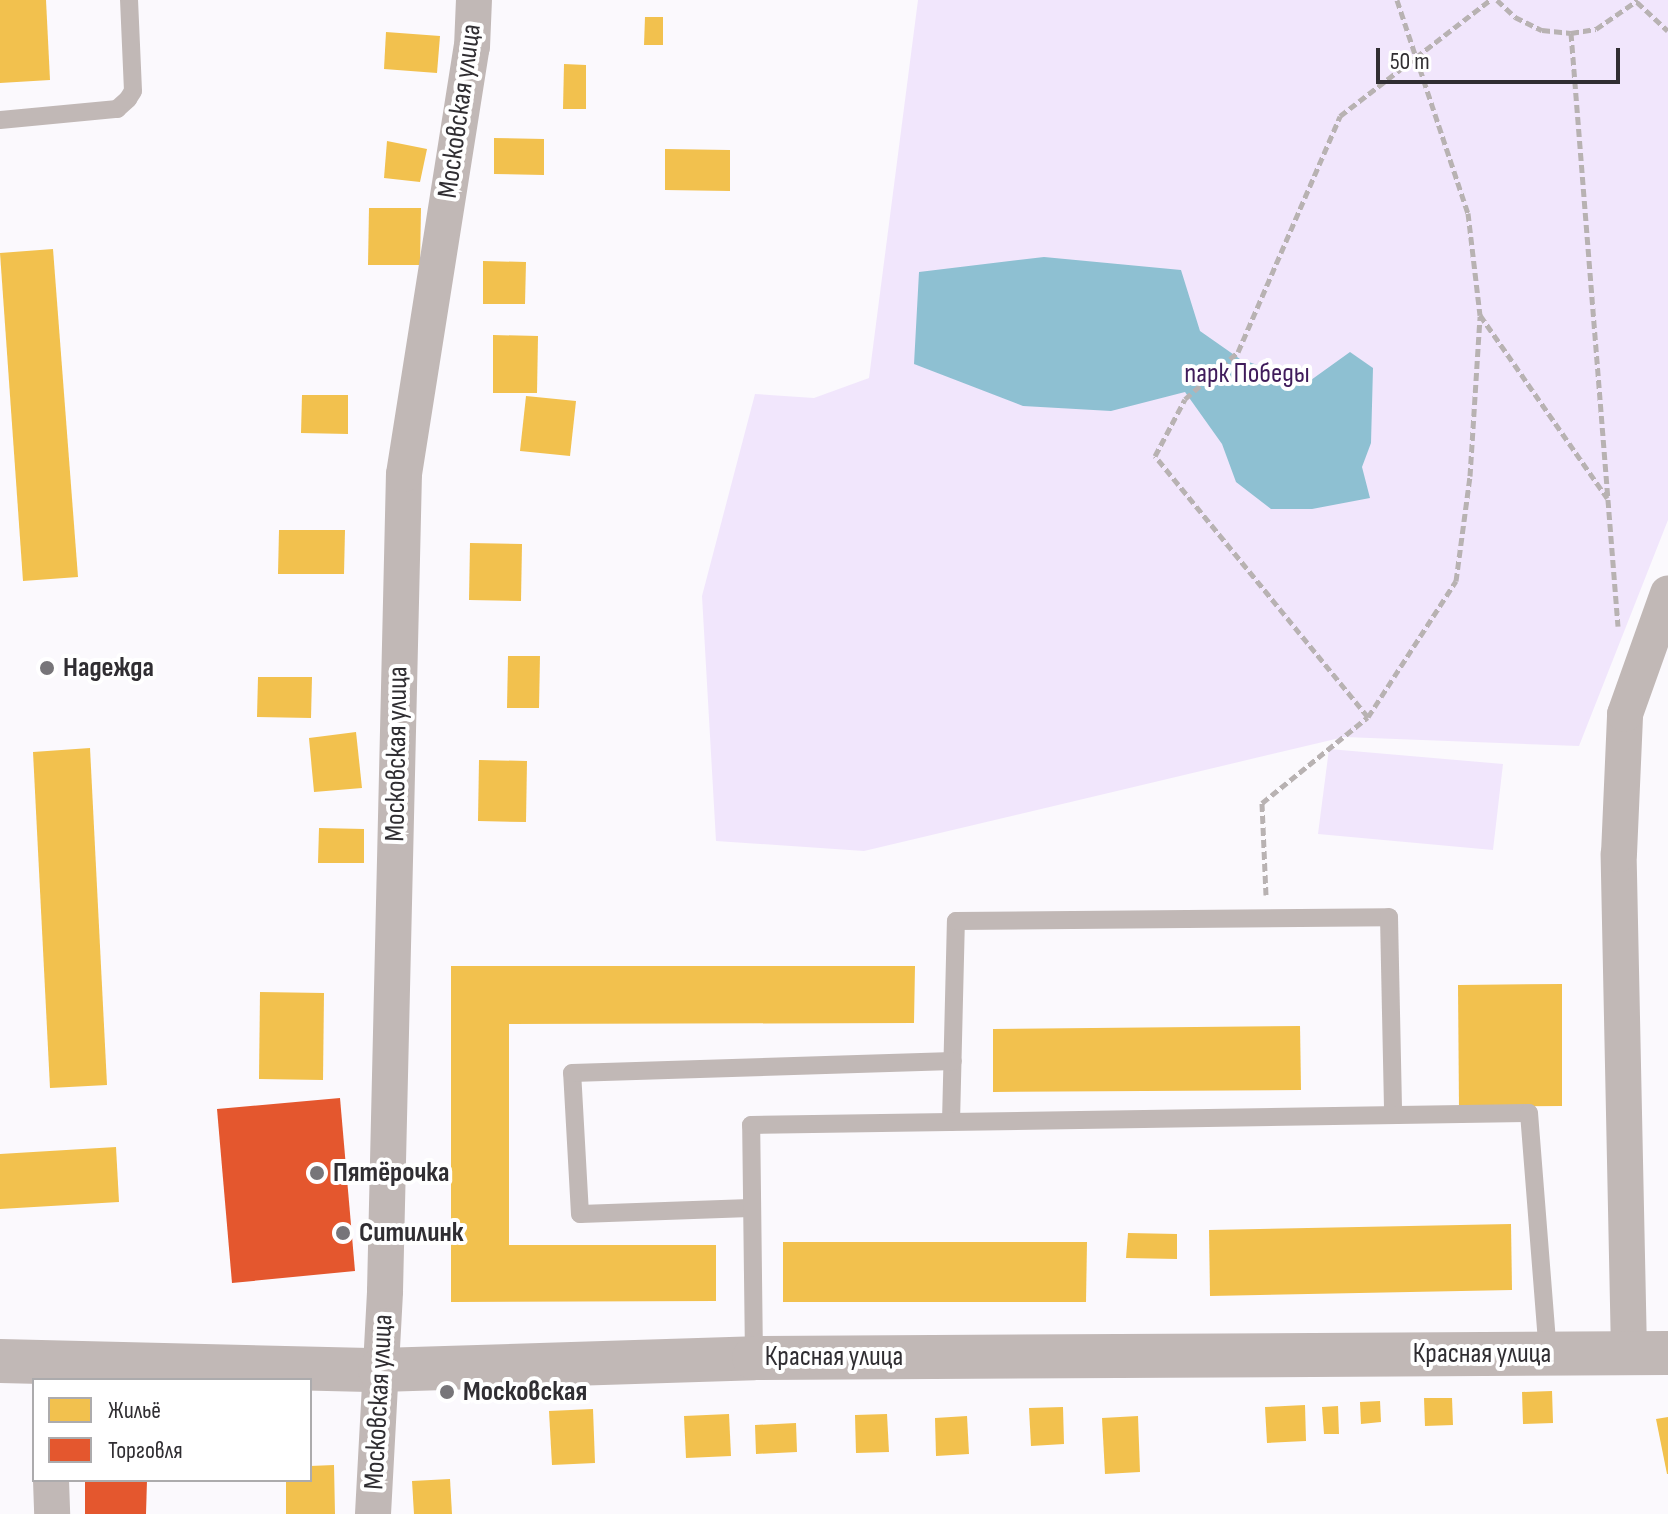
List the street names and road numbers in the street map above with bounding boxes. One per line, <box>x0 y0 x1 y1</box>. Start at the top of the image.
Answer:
street label: Московская улица <box>431 22 489 200</box>
street label: Московская улица <box>379 666 415 842</box>
street label: Московская улица <box>358 1314 400 1490</box>
street label: Красная улица <box>1413 1337 1551 1371</box>
street label: Красная улица <box>765 1340 903 1374</box>

